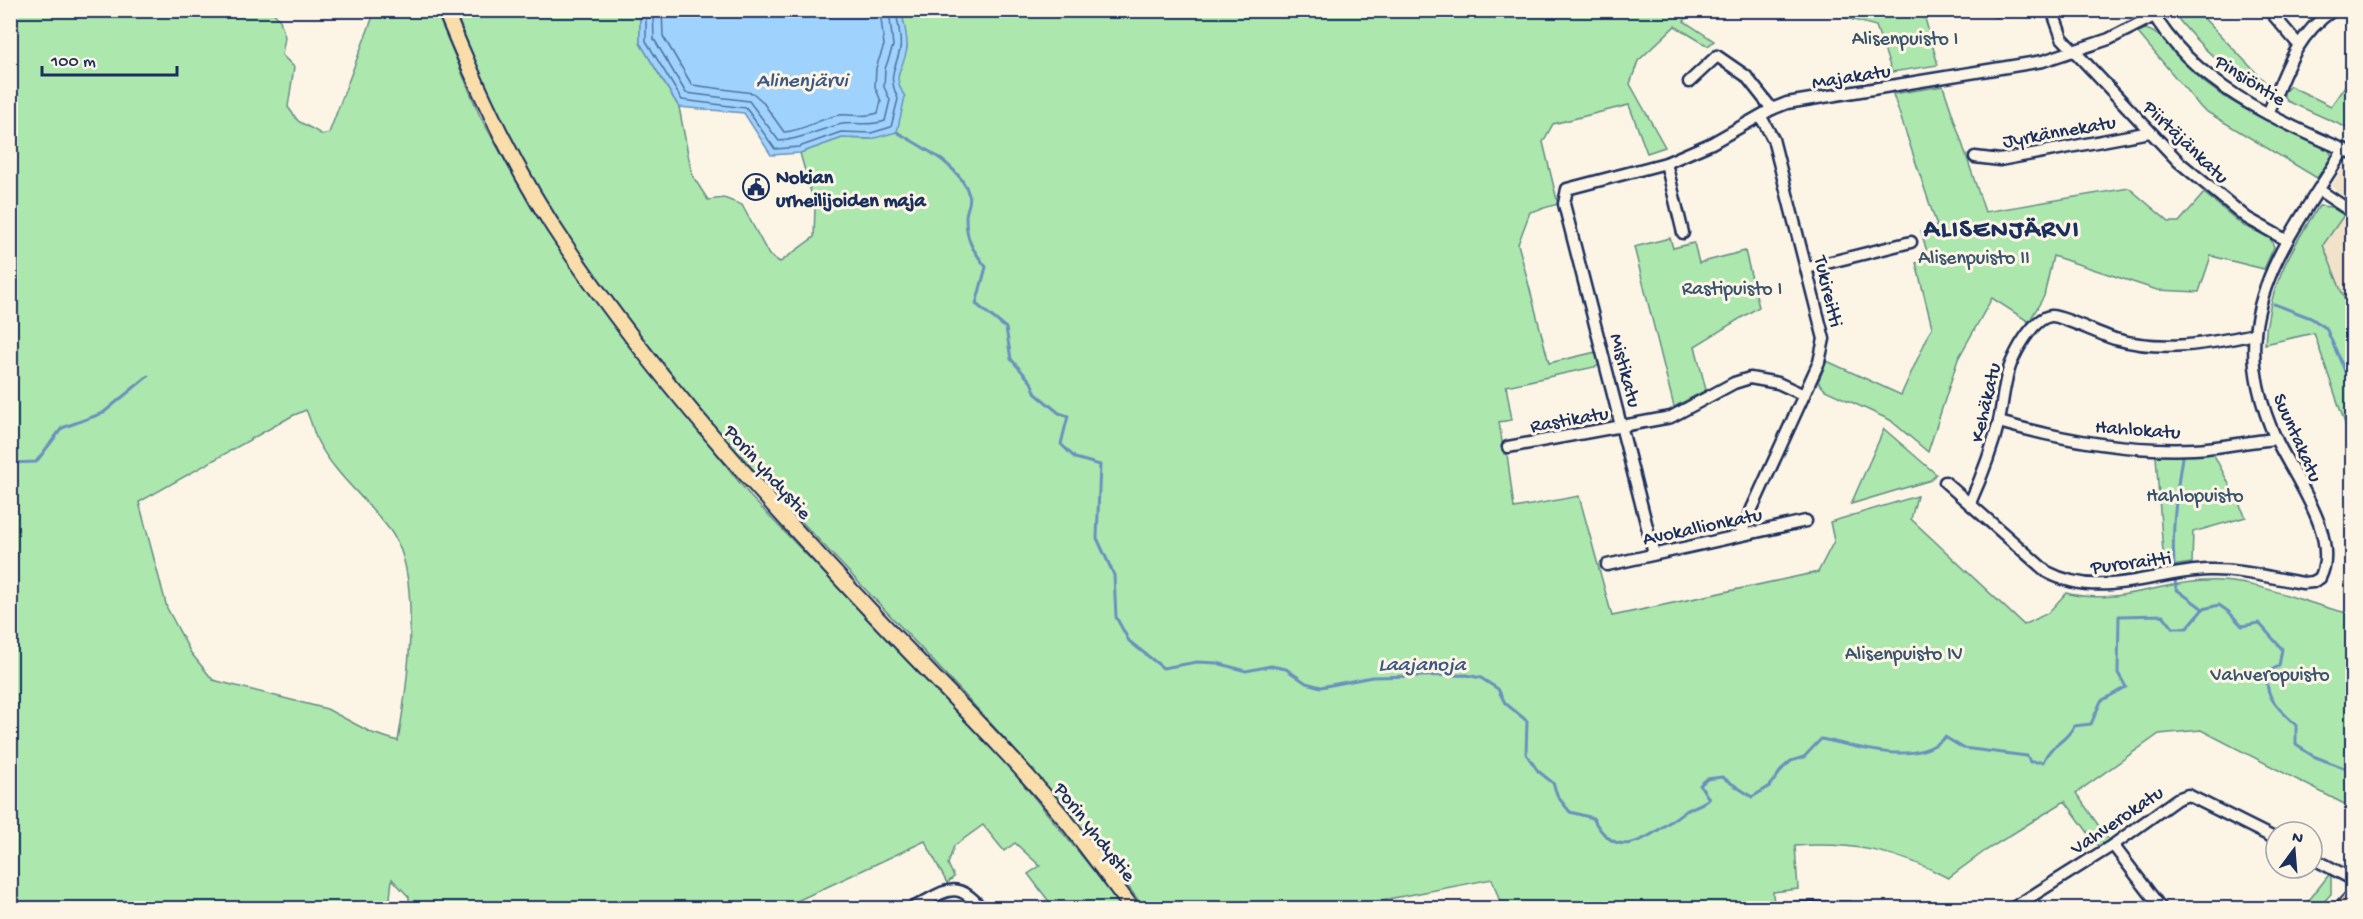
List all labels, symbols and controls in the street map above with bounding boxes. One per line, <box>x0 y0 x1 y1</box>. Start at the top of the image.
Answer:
park label: Alisenpuisto I <box>1852 29 1958 52</box>
scale bar <box>42 39 177 77</box>
street label: Pinsiöntie <box>2209 51 2289 113</box>
text: 100 m <box>50 52 96 73</box>
street label: Majakatu <box>1810 61 1893 96</box>
water label: Alinenjärvi <box>756 70 850 95</box>
street label: Piirtäjänkatu <box>2136 96 2233 190</box>
street label: Jyrkännekatu <box>2001 112 2119 155</box>
place label: Nokian urheilijoiden maja <box>776 168 927 214</box>
public building icon: Nokian urheilijoiden maja <box>741 172 771 202</box>
district label: ALISENJÄRVI <box>1923 216 2080 247</box>
park label: Alisenpuisto II <box>1918 248 2030 271</box>
street label: Tukireitti <box>1807 253 1846 330</box>
park label: Rastipuisto I <box>1682 279 1782 302</box>
street label: Mistikatu <box>1603 331 1645 411</box>
street label: Kehäkatu <box>1967 360 2008 445</box>
street label: Suuntakatu <box>2266 391 2326 487</box>
street label: Rastikatu <box>1529 403 1611 440</box>
street label: Hahlokatu <box>2094 417 2182 446</box>
street label: Porin yhdystie <box>717 421 815 526</box>
park label: Hahlopuisto <box>2146 486 2244 509</box>
street label: Avokallionkatu <box>1641 504 1765 552</box>
street label: Puroraitti <box>2089 548 2173 581</box>
park label: Alisenpuisto IV <box>1845 644 1963 667</box>
water label: Laajanoja <box>1378 654 1467 679</box>
park label: Vahveropuisto <box>2209 665 2330 688</box>
street label: Porin yhdystie <box>1047 778 1139 888</box>
street label: Vahverokatu <box>2066 782 2169 862</box>
north arrow <box>2264 820 2324 880</box>
text: N <box>2290 828 2305 850</box>

